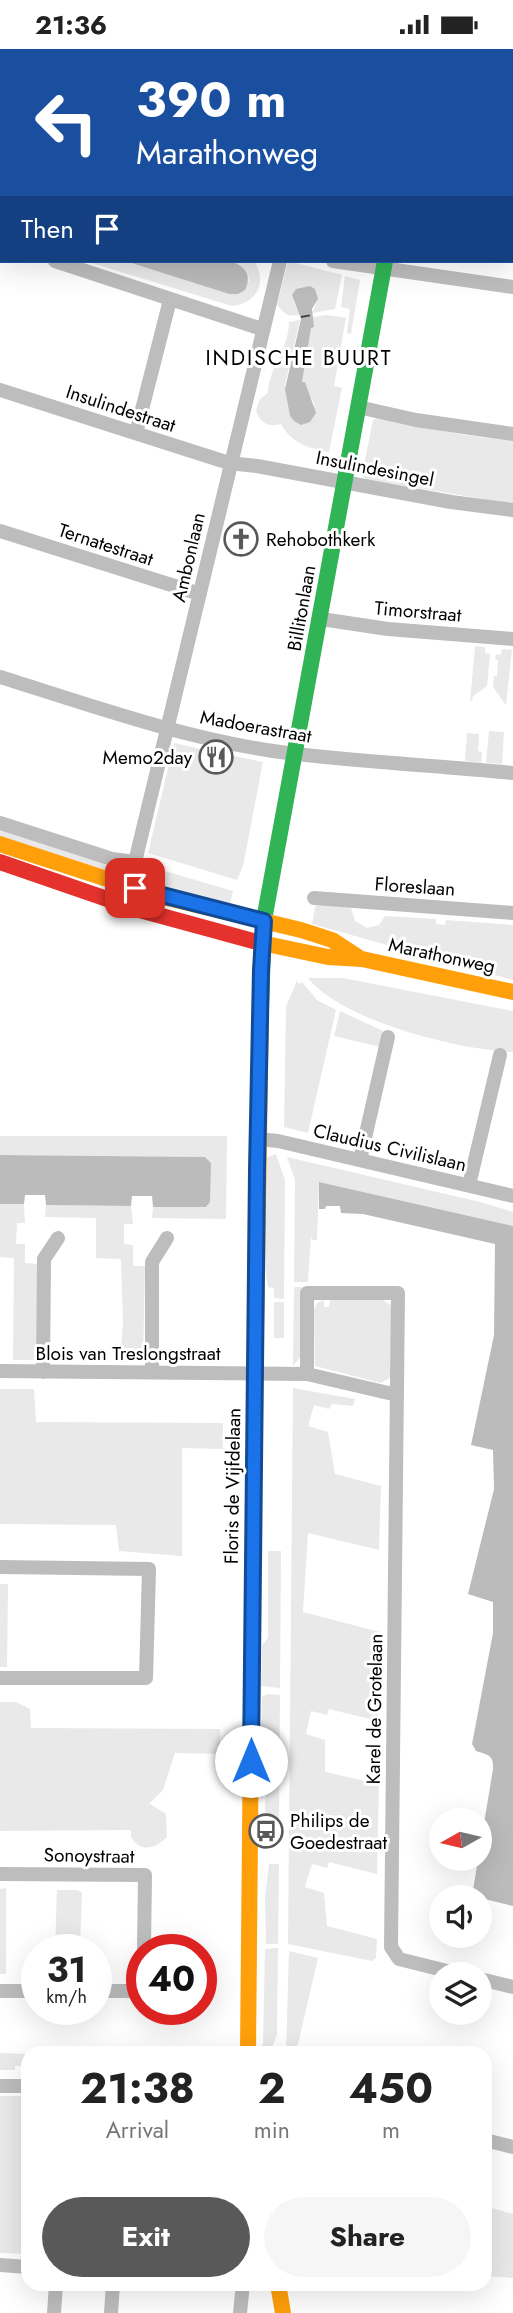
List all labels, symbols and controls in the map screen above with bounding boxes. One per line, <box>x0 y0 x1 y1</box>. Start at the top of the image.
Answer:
text: 21:36 <box>35 6 107 44</box>
text: 390 m <box>136 65 287 135</box>
icon: left <box>21 77 112 168</box>
text: Marathonweg <box>136 130 318 176</box>
text: Then <box>21 210 74 248</box>
icon: arrive <box>88 210 126 248</box>
district label: INDISCHE BUURT <box>205 343 393 373</box>
street label: Insulindestraat <box>63 378 180 439</box>
street label: Insulindesingel <box>314 444 436 493</box>
street label: Ambonlaan <box>165 510 212 605</box>
street label: Ternatestraat <box>55 516 157 573</box>
church icon: Rehobothkerk <box>222 520 260 558</box>
place label: Rehobothkerk <box>266 526 376 553</box>
street label: Billitonlaan <box>281 563 322 653</box>
street label: Timorstraat <box>373 594 463 629</box>
street label: Madoerastraat <box>198 703 314 750</box>
restaurant icon: Memo2day <box>197 738 235 776</box>
place label: Memo2day <box>103 744 193 771</box>
pin <box>105 858 165 918</box>
icon: arrive <box>116 869 154 907</box>
street label: Floreslaan <box>374 870 456 903</box>
street label: Marathonweg <box>386 931 498 980</box>
street label: Claudius Civilislaan <box>311 1117 469 1178</box>
street label: Blois van Treslongstraat <box>36 1340 221 1367</box>
street label: Floris de Vijfdelaan <box>218 1408 247 1564</box>
street label: Karel de Grotelaan <box>360 1633 389 1785</box>
position arrow <box>214 1724 288 1798</box>
place label: Philips de Goedestraat <box>290 1807 388 1856</box>
north arrow <box>429 1808 492 1871</box>
map controls <box>429 1808 492 2025</box>
bus stop icon: Philips de Goedestraat <box>247 1812 285 1850</box>
street label: Sonoystraat <box>43 1841 135 1870</box>
button: sound <box>429 1885 492 1948</box>
speed limit sign: 40 <box>126 1934 217 2025</box>
text: 31 <box>47 1945 86 1995</box>
button: layers <box>429 1962 492 2025</box>
text: km/h <box>46 1984 87 2010</box>
text: 21:38 <box>80 2058 195 2119</box>
text: 2 <box>258 2058 286 2119</box>
text: 450 <box>349 2058 433 2119</box>
text: Arrival <box>106 2113 169 2147</box>
text: min <box>254 2113 290 2147</box>
text: m <box>382 2113 400 2147</box>
button: Exit <box>42 2197 250 2277</box>
button: Share <box>264 2197 471 2277</box>

